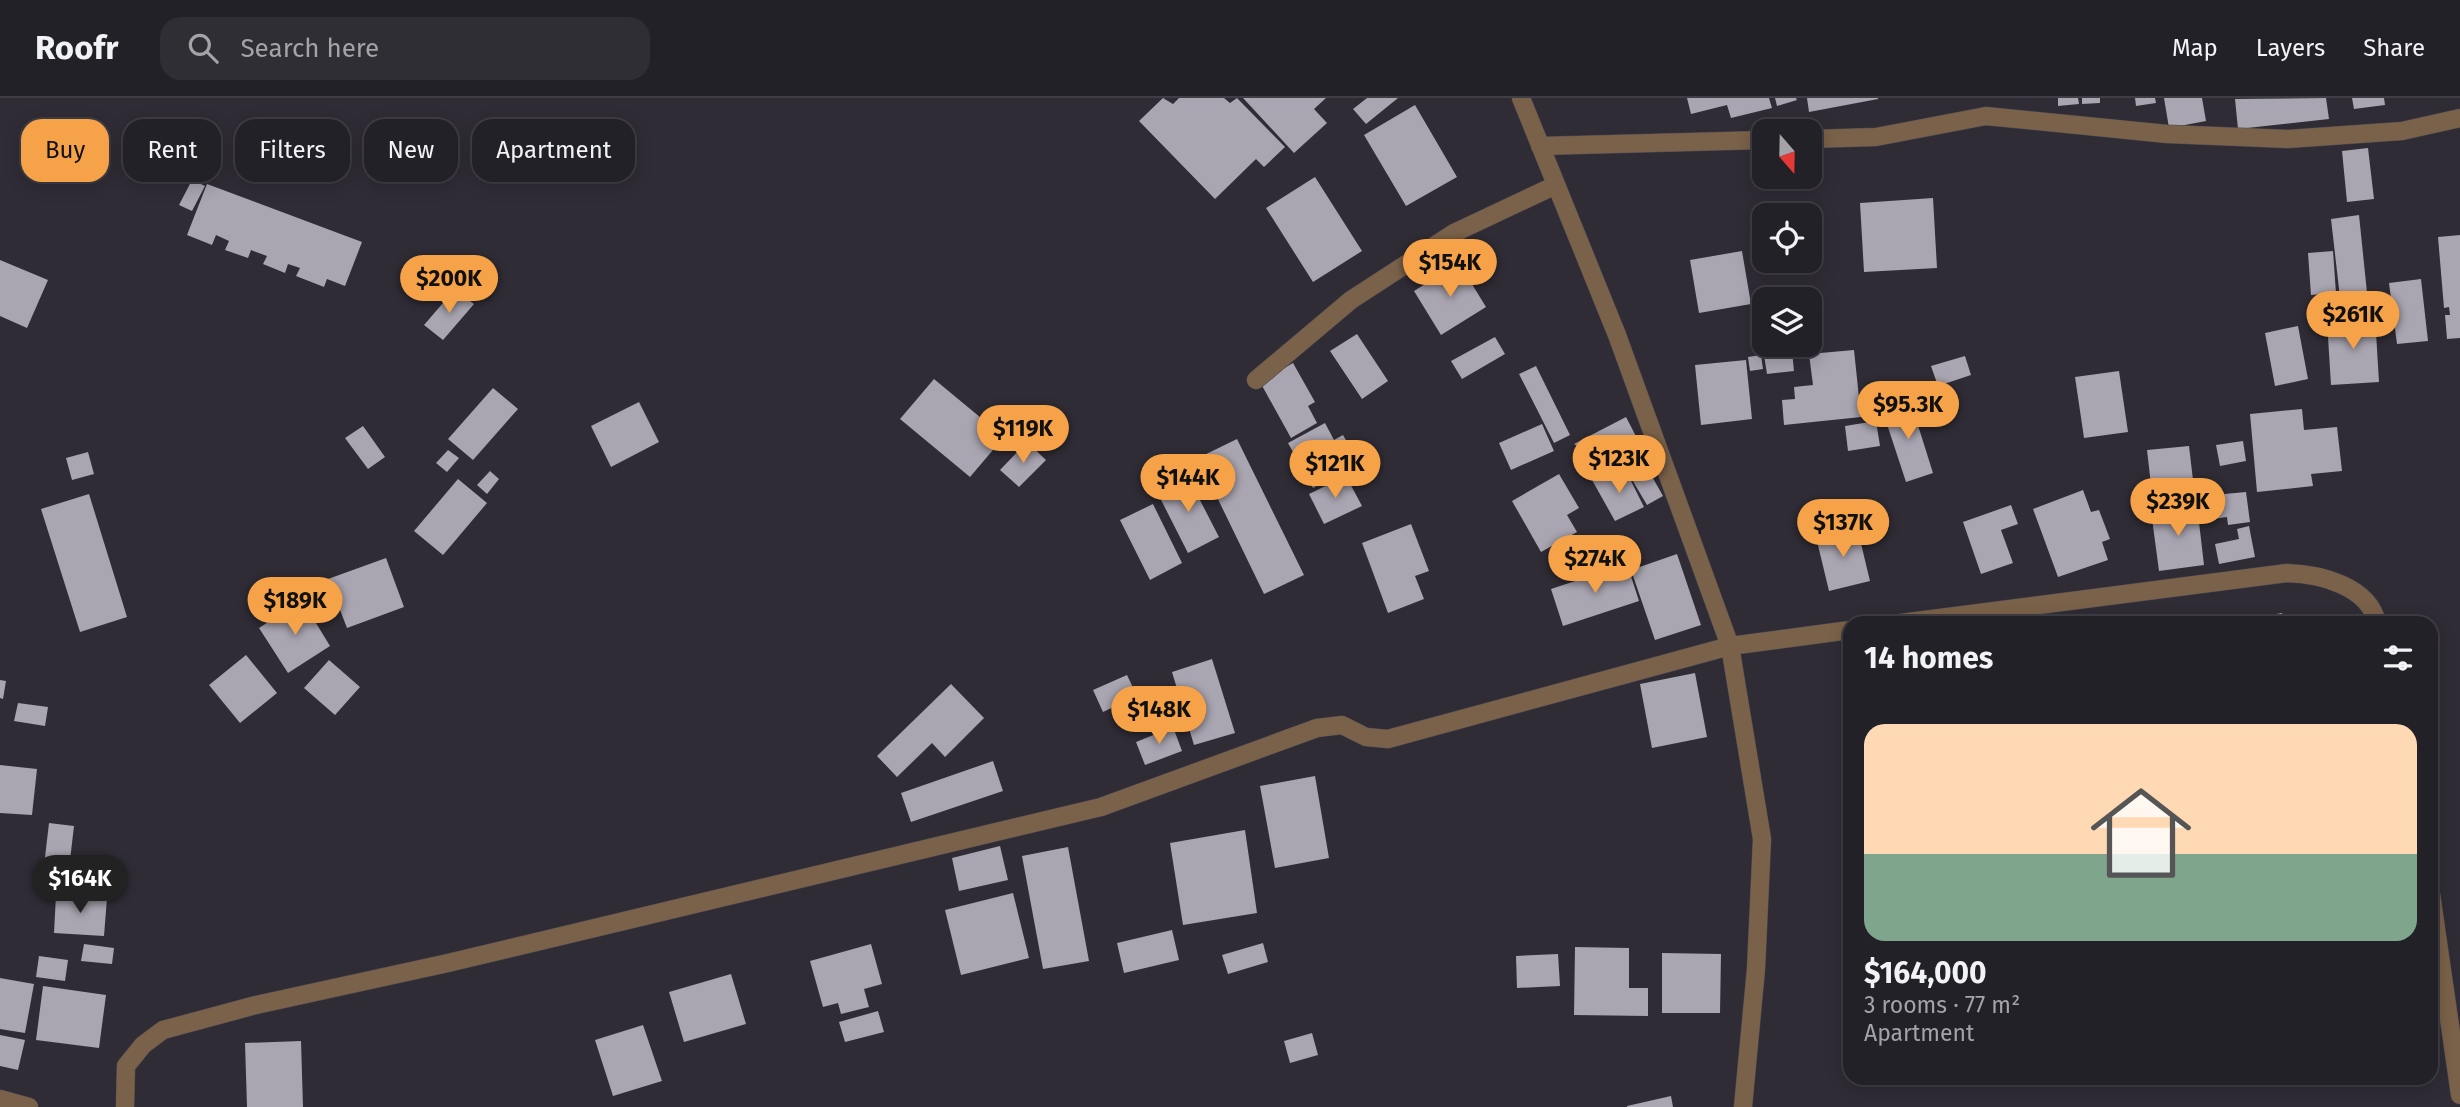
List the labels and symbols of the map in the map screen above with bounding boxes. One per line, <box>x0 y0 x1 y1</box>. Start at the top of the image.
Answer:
north arrow <box>1752 119 1822 189</box>
pin: $154K <box>1401 240 1499 299</box>
pin: $200K <box>400 256 498 315</box>
pin: $261K <box>2304 292 2402 351</box>
pin: $95.3K <box>1851 382 1965 441</box>
pin: $119K <box>974 406 1072 465</box>
pin: $123K <box>1570 436 1668 495</box>
pin: $121K <box>1286 440 1384 500</box>
pin: $144K <box>1139 454 1237 514</box>
pin: $239K <box>2129 478 2227 538</box>
pin: $137K <box>1794 500 1892 559</box>
pin: $274K <box>1546 536 1644 595</box>
pin: $189K <box>246 578 344 637</box>
pin: $148K <box>1110 686 1208 746</box>
pin: $164K <box>31 856 129 915</box>

